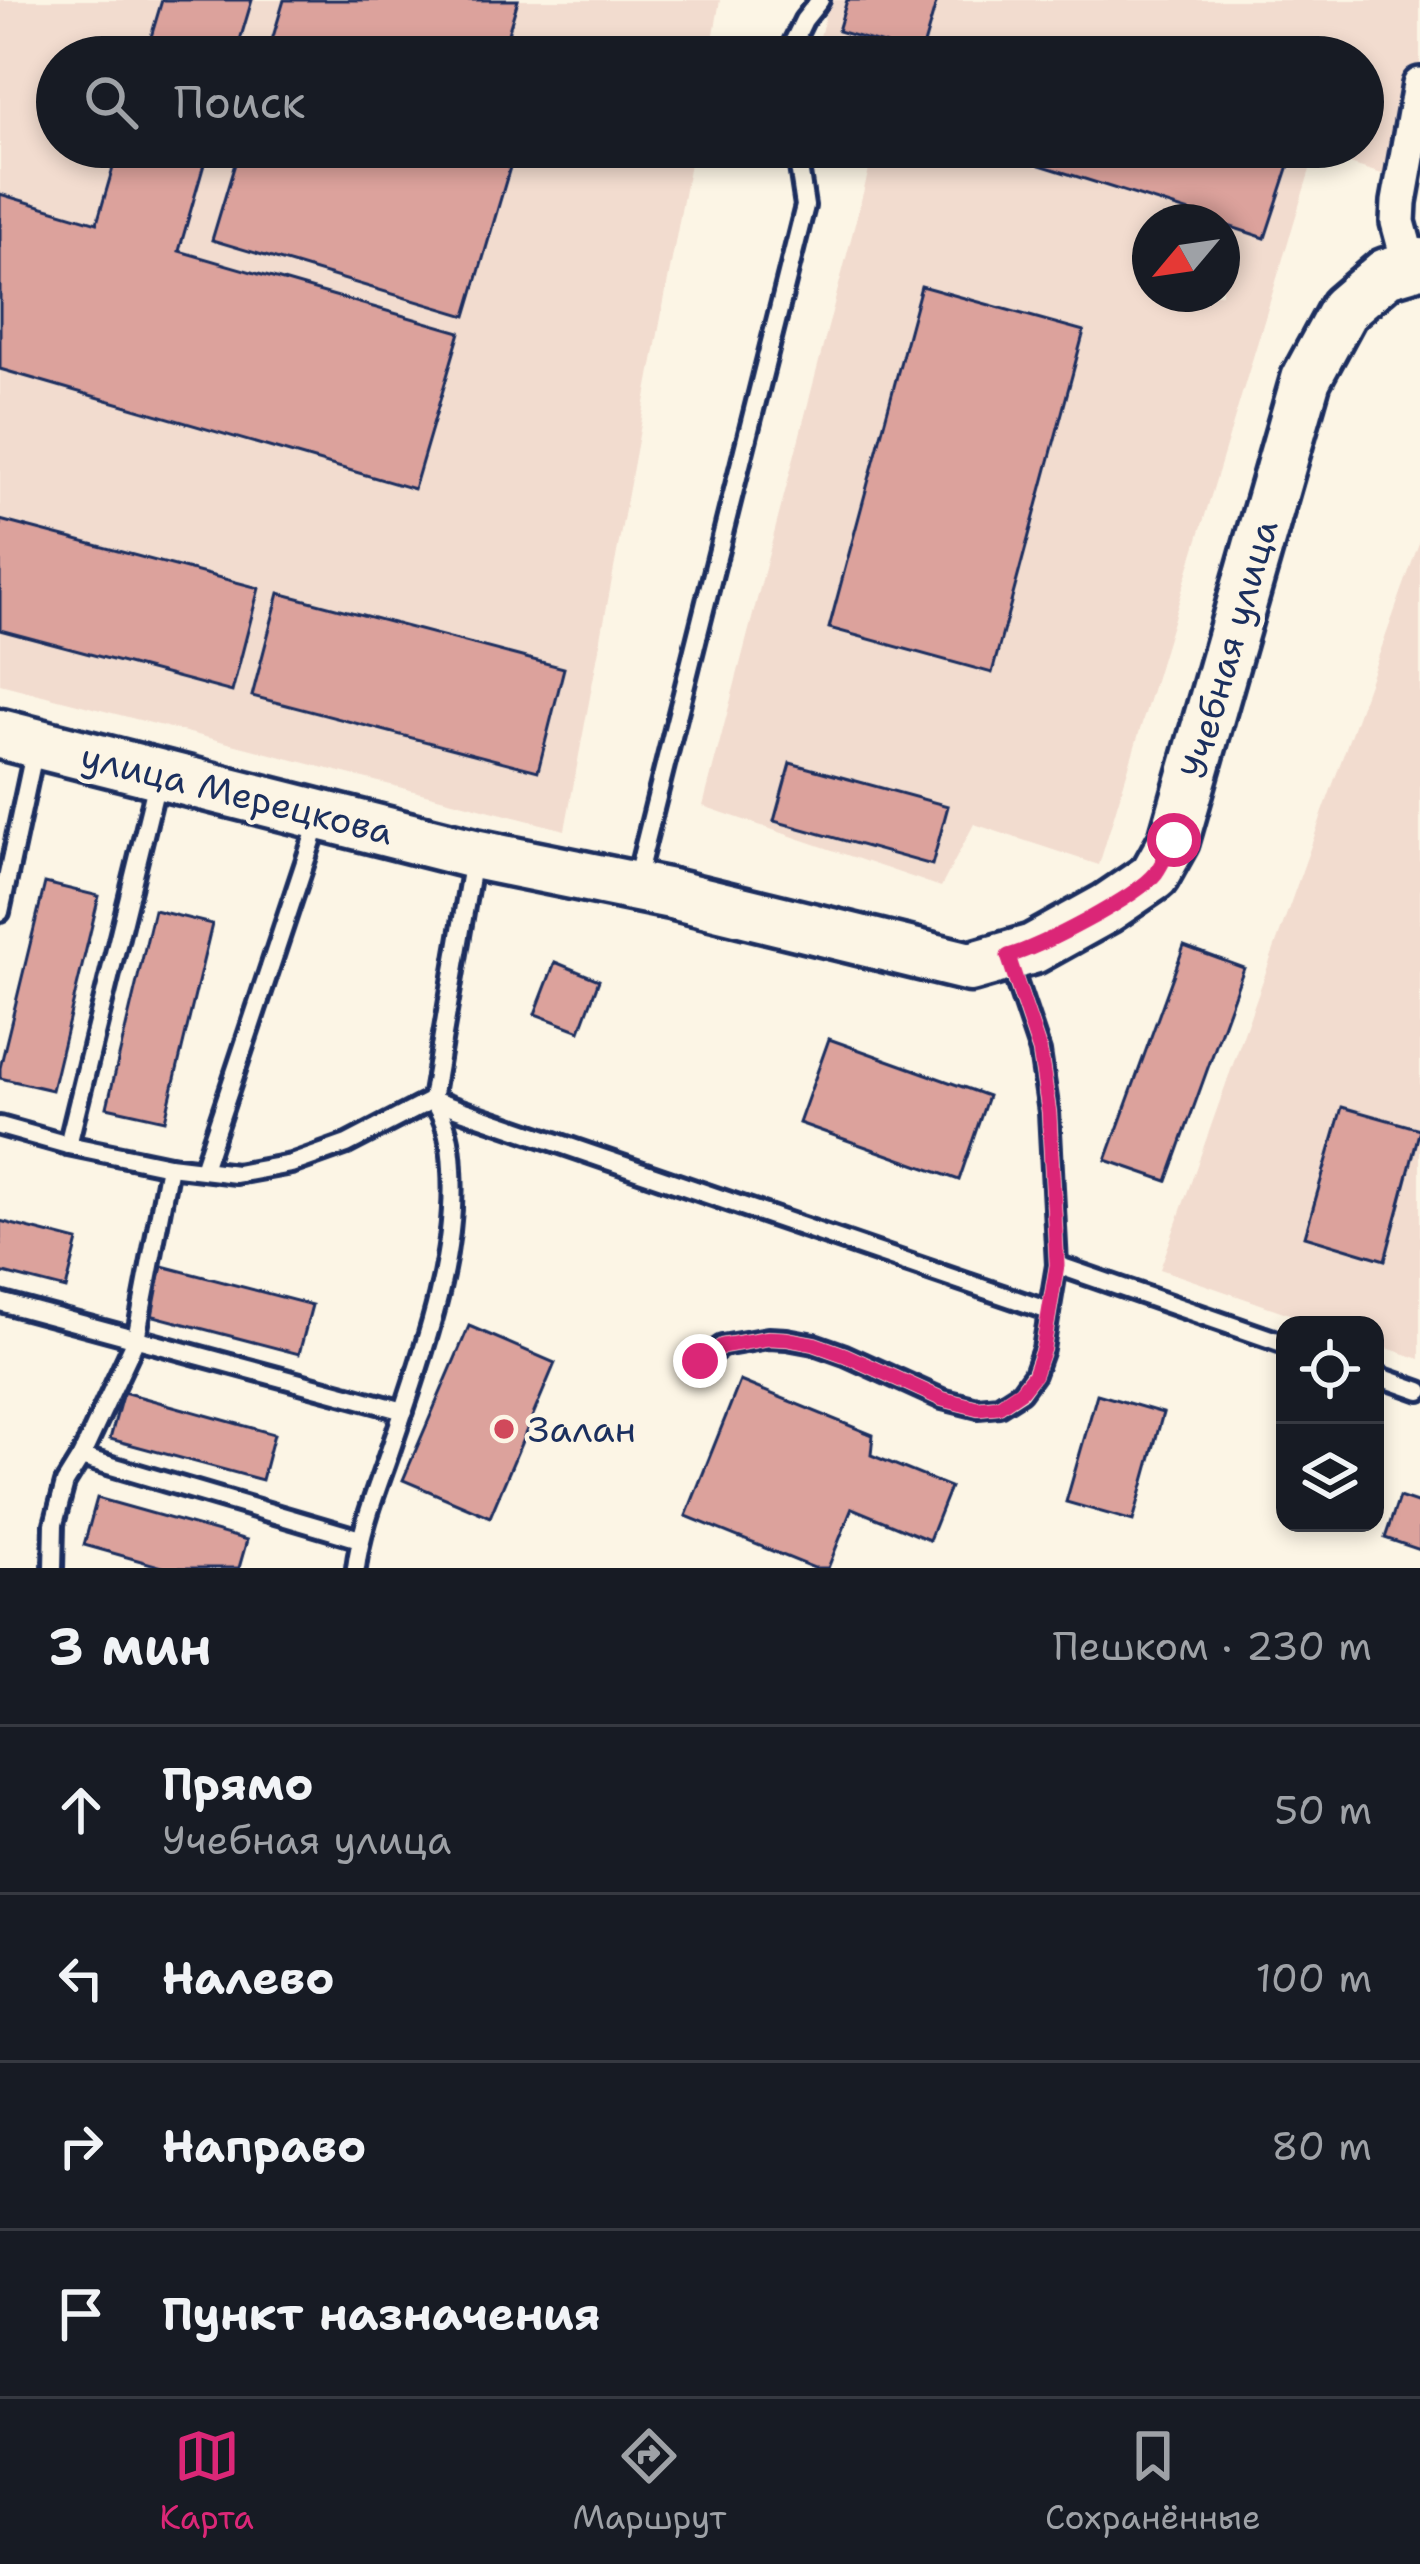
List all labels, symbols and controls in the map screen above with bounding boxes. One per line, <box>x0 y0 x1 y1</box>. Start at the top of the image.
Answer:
search box <box>36 36 1384 168</box>
icon: search <box>78 69 144 135</box>
text: Поиск <box>174 72 305 132</box>
north arrow <box>1132 204 1240 312</box>
street label: Учебная улица <box>1169 514 1289 784</box>
street label: улица Мерецкова <box>76 731 398 857</box>
route start <box>1147 813 1201 867</box>
map controls <box>1276 1316 1384 1532</box>
button: locate <box>1276 1316 1384 1424</box>
route end <box>673 1334 727 1388</box>
place label: Залан <box>528 1405 636 1454</box>
marker: Залан <box>491 1416 517 1442</box>
button: layers <box>1276 1424 1384 1532</box>
text: 3 мин <box>48 1612 212 1680</box>
text: Пешком · 230 m <box>1053 1620 1372 1672</box>
text: Прямо <box>162 1754 313 1814</box>
icon: ahead <box>48 1777 114 1843</box>
text: 50 m <box>1274 1784 1372 1836</box>
text: Учебная улица <box>162 1814 451 1866</box>
icon: left <box>48 1945 114 2011</box>
text: Налево <box>162 1948 335 2008</box>
text: 100 m <box>1256 1952 1372 2004</box>
icon: right <box>48 2113 114 2179</box>
text: Направо <box>162 2116 366 2176</box>
text: 80 m <box>1271 2120 1372 2172</box>
icon: arrive <box>48 2281 114 2347</box>
text: Пункт назначения <box>162 2284 601 2344</box>
tab: Карта <box>159 2423 254 2540</box>
tab: Маршрут <box>572 2423 726 2540</box>
tab: Сохранённые <box>1045 2423 1261 2540</box>

